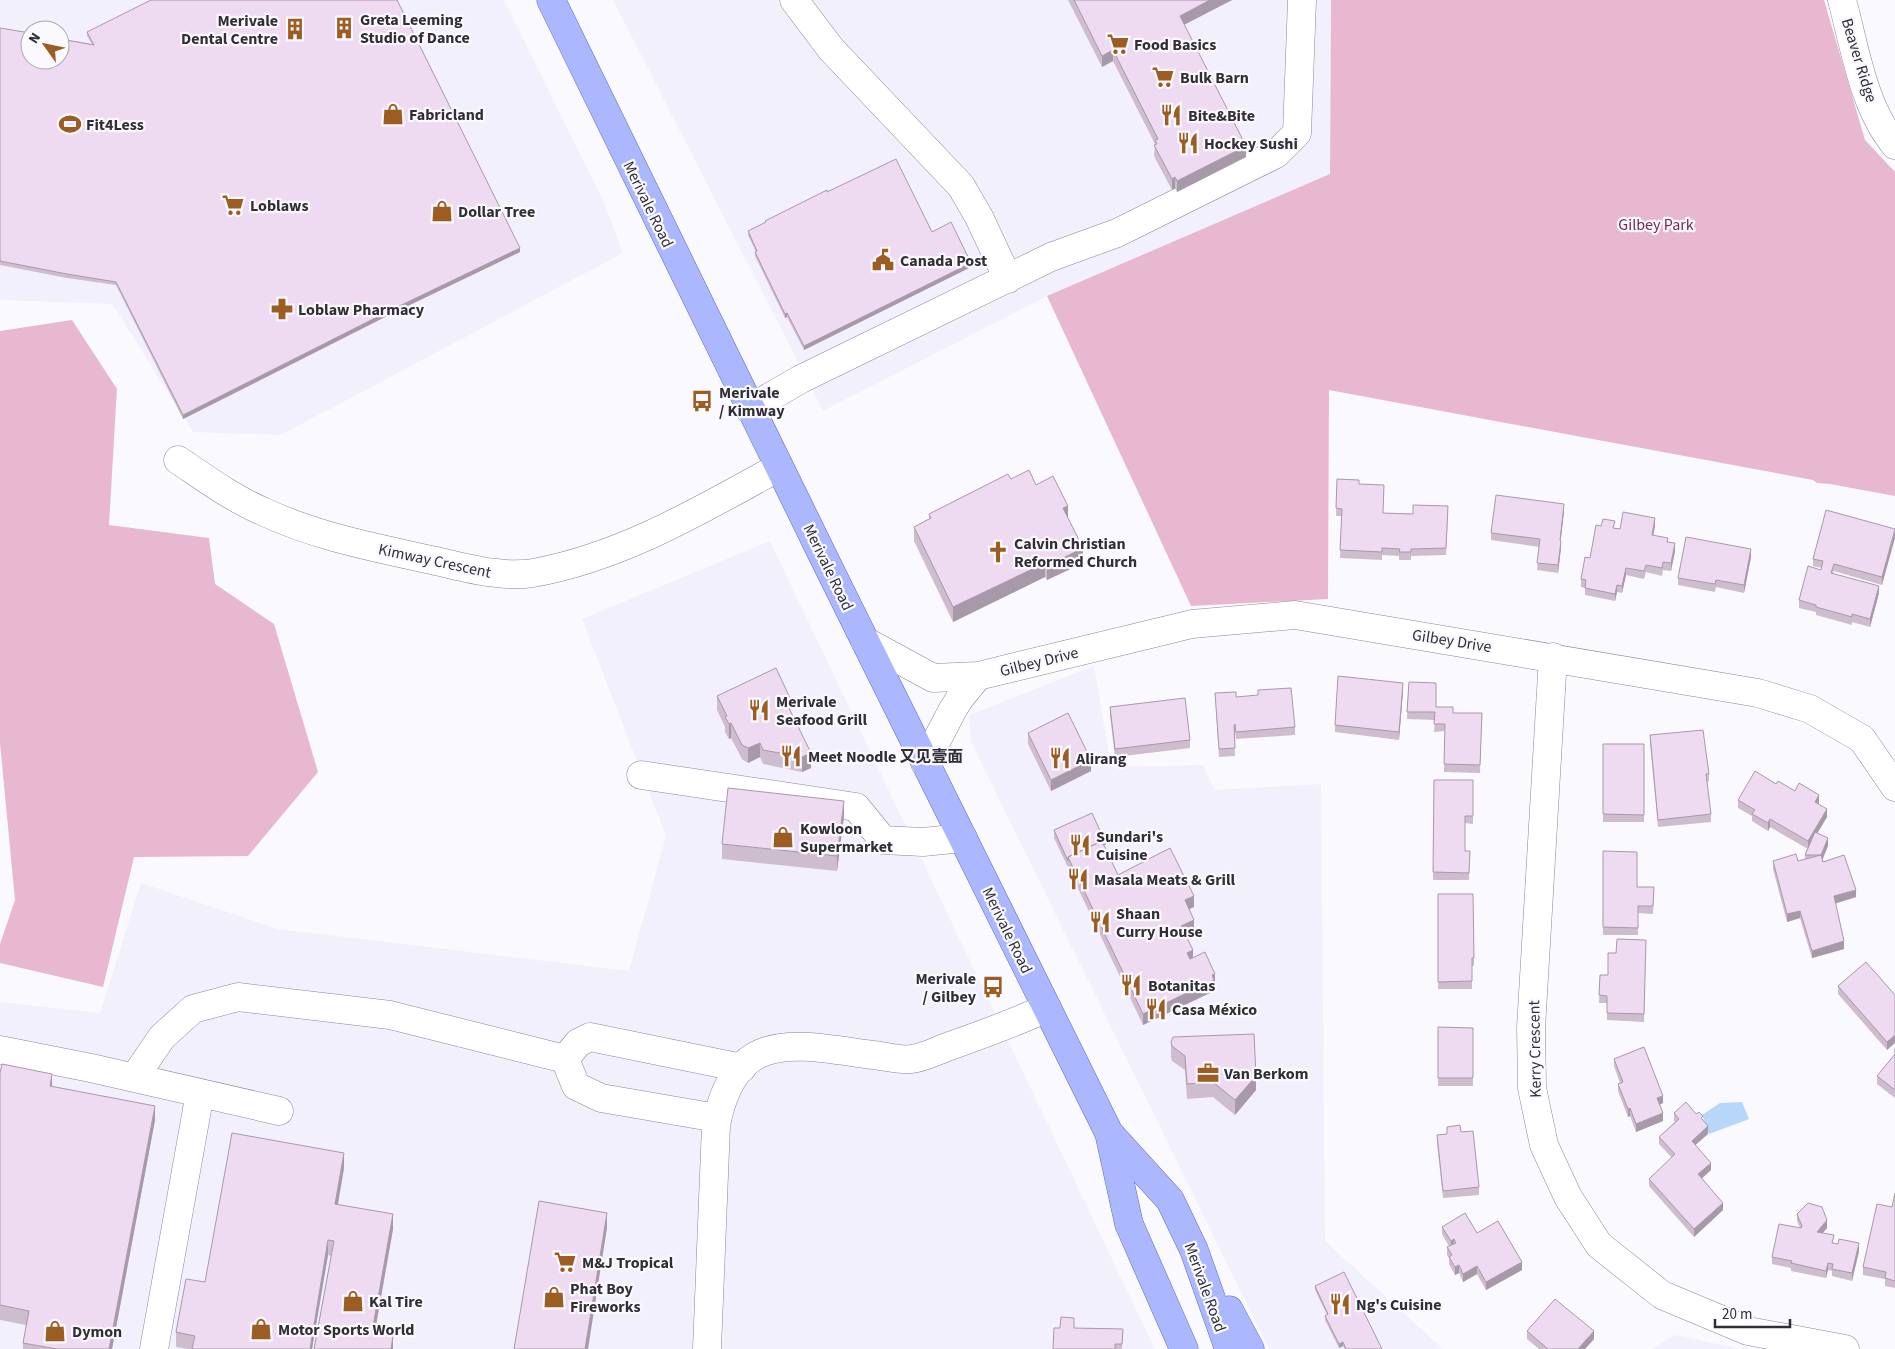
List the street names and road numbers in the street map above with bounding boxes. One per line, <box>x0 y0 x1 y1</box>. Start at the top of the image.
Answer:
street label: Beaver Ridge <box>1836 15 1882 105</box>
street label: Merivale Road <box>618 157 679 251</box>
street label: Merivale Road <box>798 520 859 614</box>
street label: Kimway Crescent <box>376 538 494 584</box>
street label: Gilbey Drive <box>1411 624 1493 658</box>
street label: Gilbey Drive <box>998 642 1081 682</box>
street label: Merivale Road <box>977 883 1038 977</box>
street label: Kerry Crescent <box>1523 999 1547 1098</box>
street label: Merivale Road <box>1179 1239 1231 1335</box>

